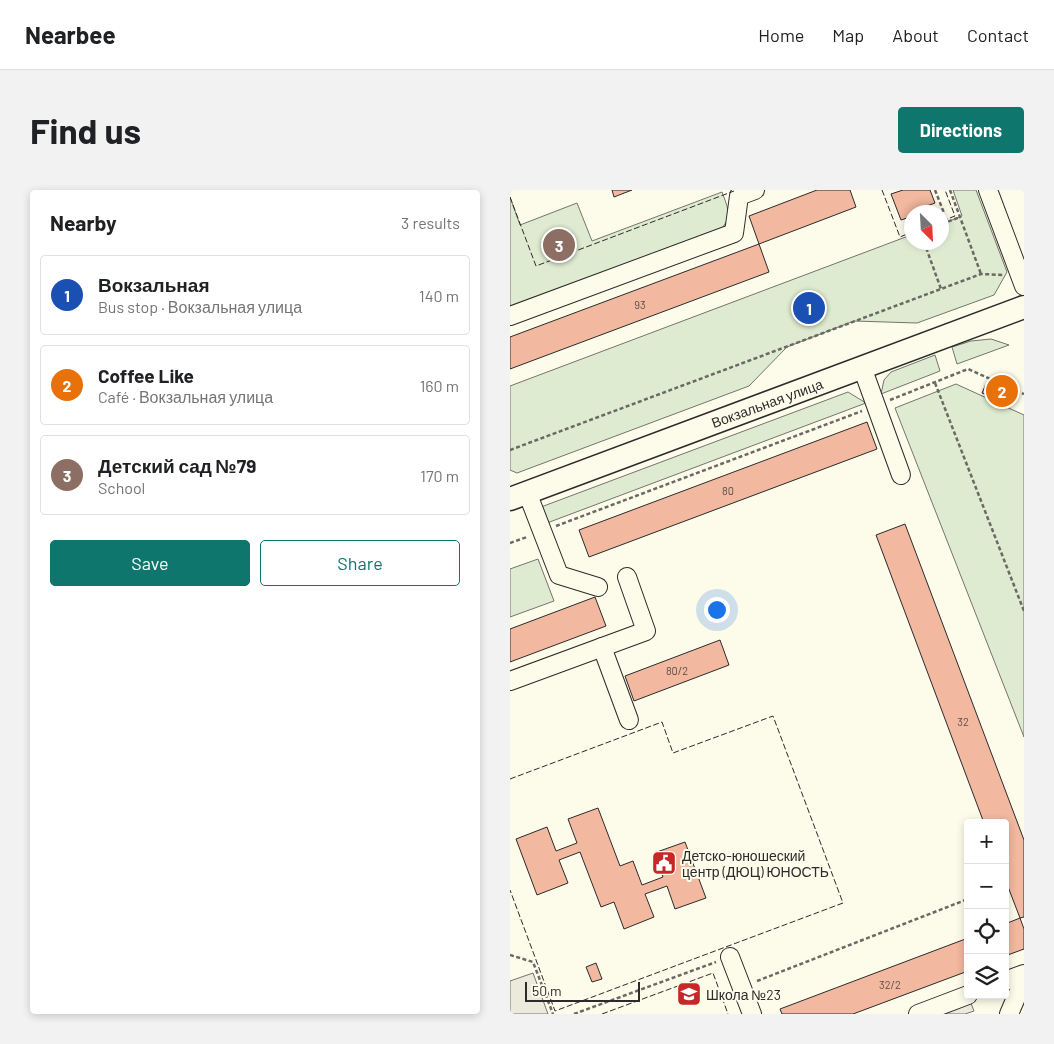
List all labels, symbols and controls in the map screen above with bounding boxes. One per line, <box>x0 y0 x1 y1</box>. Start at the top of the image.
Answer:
text: Nearbee <box>25 20 116 49</box>
text: Home <box>758 24 804 46</box>
text: Map <box>832 24 864 46</box>
text: About <box>892 24 939 46</box>
text: Contact <box>967 24 1029 46</box>
button: Directions <box>898 107 1024 153</box>
text: Find us <box>30 109 141 151</box>
north arrow <box>904 205 949 250</box>
text: Nearby <box>50 210 116 235</box>
text: 3 results <box>401 213 460 232</box>
pin: 3 <box>543 226 575 264</box>
text: Вокзальная <box>98 273 209 296</box>
text: 1 <box>64 286 70 305</box>
text: 140 m <box>419 286 459 305</box>
pin: 1 <box>793 289 825 327</box>
text: Bus stop · Вокзальная улица <box>98 297 302 316</box>
house number: 93 <box>634 298 646 311</box>
text: Coffee Like <box>98 364 194 387</box>
pin: 2 <box>986 372 1018 410</box>
street label: Вокзальная улица <box>709 375 825 431</box>
text: 2 <box>63 376 71 395</box>
text: 160 m <box>420 376 459 395</box>
text: Café · Вокзальная улица <box>98 387 273 406</box>
text: Детский сад №79 <box>98 454 256 477</box>
text: 3 <box>63 466 71 485</box>
text: 170 m <box>420 466 459 485</box>
text: School <box>98 478 145 497</box>
house number: 80 <box>722 484 734 497</box>
button: Save <box>50 540 250 586</box>
button: Share <box>260 540 460 586</box>
your location <box>704 597 730 623</box>
house number: 80/2 <box>666 664 688 677</box>
house number: 32 <box>957 715 969 728</box>
map controls <box>964 819 1009 999</box>
button: + <box>964 819 1009 864</box>
place label: Детско-юношеский центр (ДЮЦ) ЮНОСТЬ <box>682 847 829 880</box>
public building icon: Детско-юношеский центр (ДЮЦ) ЮНОСТЬ <box>651 850 677 876</box>
button: − <box>964 864 1009 909</box>
button: locate <box>964 909 1009 954</box>
button: layers <box>964 954 1009 999</box>
house number: 32/2 <box>879 978 901 991</box>
scale bar <box>525 979 640 1002</box>
school or university icon: Школа №23 <box>676 981 702 1007</box>
text: 50 m <box>532 982 561 999</box>
place label: Школа №23 <box>706 986 781 1003</box>

